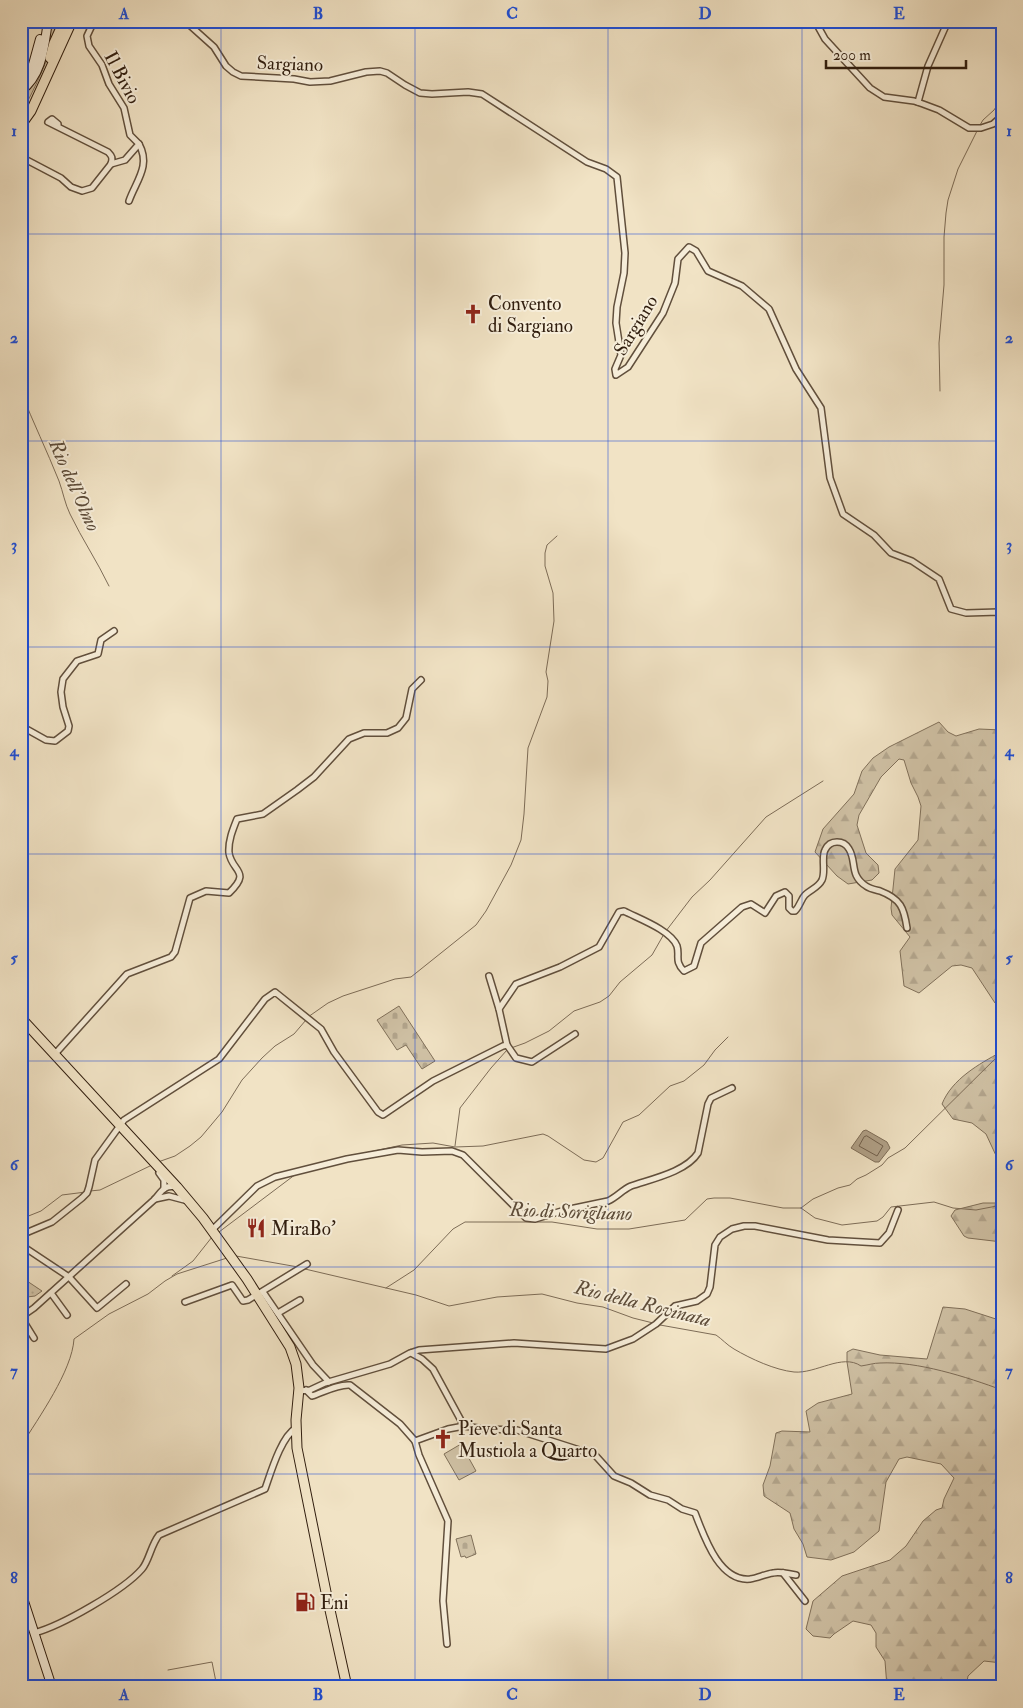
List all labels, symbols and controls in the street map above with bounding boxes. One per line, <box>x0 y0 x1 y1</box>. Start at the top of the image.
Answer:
text: A <box>118 4 130 24</box>
text: B <box>313 4 323 24</box>
text: C <box>506 4 518 24</box>
text: D <box>698 4 712 24</box>
text: E <box>893 4 905 24</box>
scale bar <box>826 38 966 70</box>
text: 200 m <box>833 46 871 65</box>
street label: Il Bivio <box>98 47 146 108</box>
street label: Sargiano <box>256 51 324 77</box>
text: 1 <box>11 121 17 141</box>
text: 1 <box>1006 121 1012 141</box>
street label: Sargiano <box>608 291 663 360</box>
place label: Convento di Sargiano <box>488 292 573 338</box>
church icon: Convento di Sargiano <box>462 303 484 325</box>
text: 2 <box>10 328 18 348</box>
text: 2 <box>1005 328 1013 348</box>
water label: Rio dell'Olmo <box>43 434 106 535</box>
text: 3 <box>11 535 17 555</box>
text: 3 <box>1006 535 1012 555</box>
text: 4 <box>9 741 20 761</box>
text: 4 <box>1004 741 1015 761</box>
text: 5 <box>10 948 18 968</box>
text: 5 <box>1005 948 1013 968</box>
text: 6 <box>10 1155 20 1175</box>
text: 6 <box>1005 1155 1015 1175</box>
water label: Rio di Sorigliano <box>508 1197 633 1226</box>
restaurant icon: MiraBo' <box>245 1217 267 1239</box>
place label: MiraBo' <box>271 1217 336 1241</box>
water label: Rio della Rovinata <box>571 1274 713 1332</box>
text: 7 <box>10 1361 18 1381</box>
text: 7 <box>1005 1361 1013 1381</box>
place label: Pieve di Santa Mustiola a Quarto <box>458 1417 597 1463</box>
church icon: Pieve di Santa Mustiola a Quarto <box>432 1428 454 1450</box>
text: 8 <box>10 1568 18 1588</box>
text: 8 <box>1005 1568 1013 1588</box>
fuel station icon: Eni <box>294 1591 316 1613</box>
place label: Eni <box>320 1591 349 1615</box>
text: A <box>118 1685 130 1705</box>
text: B <box>313 1685 323 1705</box>
text: C <box>506 1685 518 1705</box>
text: D <box>698 1685 712 1705</box>
text: E <box>893 1685 905 1705</box>

